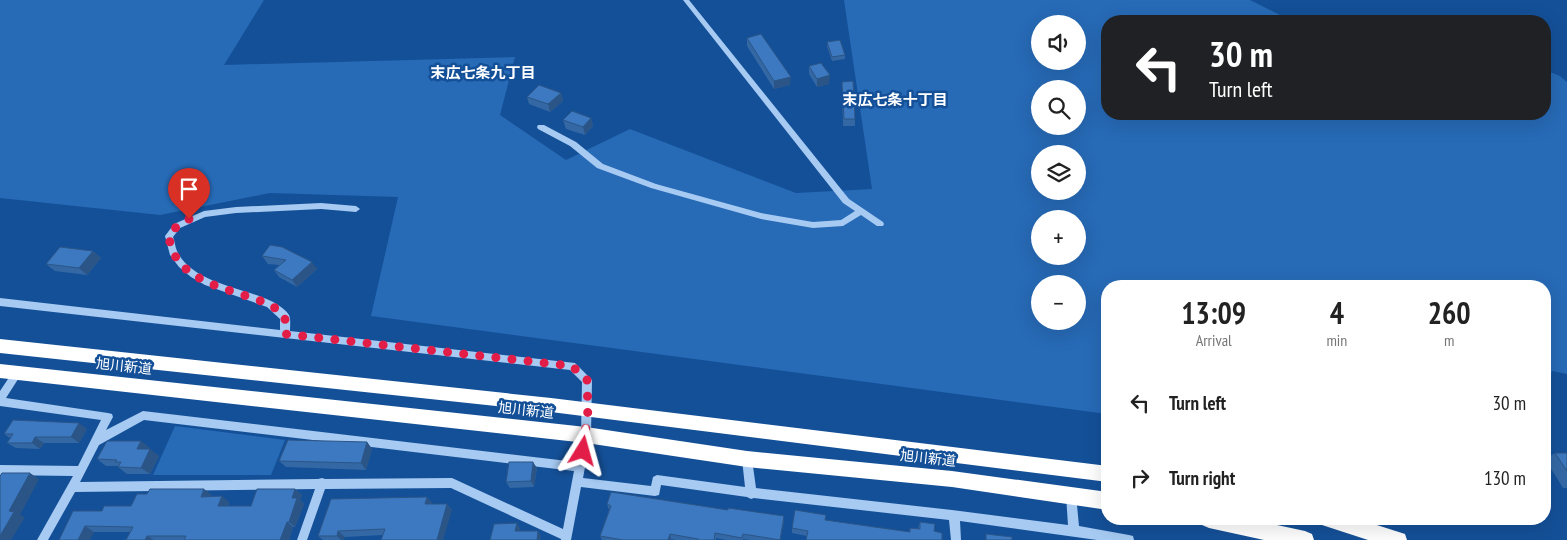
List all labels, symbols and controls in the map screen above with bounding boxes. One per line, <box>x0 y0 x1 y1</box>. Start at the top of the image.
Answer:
map controls <box>1031 15 1086 330</box>
button: sound <box>1031 15 1086 70</box>
text: 30 m <box>1209 31 1273 77</box>
icon: left <box>1126 35 1191 100</box>
district label: 末広七条九丁目 <box>430 63 536 82</box>
text: Turn left <box>1209 75 1273 103</box>
button: search <box>1031 80 1086 135</box>
district label: 末広七条十丁目 <box>842 90 948 109</box>
button: layers <box>1031 145 1086 200</box>
pin <box>168 168 210 219</box>
icon: arrive <box>175 175 203 203</box>
button: + <box>1031 210 1086 265</box>
button: − <box>1031 275 1086 330</box>
text: 13:09 <box>1181 293 1246 332</box>
text: 4 <box>1330 293 1344 332</box>
text: 260 <box>1428 293 1471 332</box>
text: Arrival <box>1196 330 1232 350</box>
text: min <box>1326 330 1347 350</box>
text: m <box>1444 330 1454 350</box>
street label: 旭川新道 <box>95 354 153 378</box>
icon: left <box>1126 389 1154 417</box>
text: Turn left <box>1169 391 1226 415</box>
text: 30 m <box>1493 391 1526 415</box>
street label: 旭川新道 <box>497 398 555 422</box>
position arrow <box>556 424 608 476</box>
street label: 旭川新道 <box>899 446 957 470</box>
icon: right <box>1126 464 1154 492</box>
text: Turn right <box>1169 466 1235 490</box>
text: 130 m <box>1484 466 1526 490</box>

